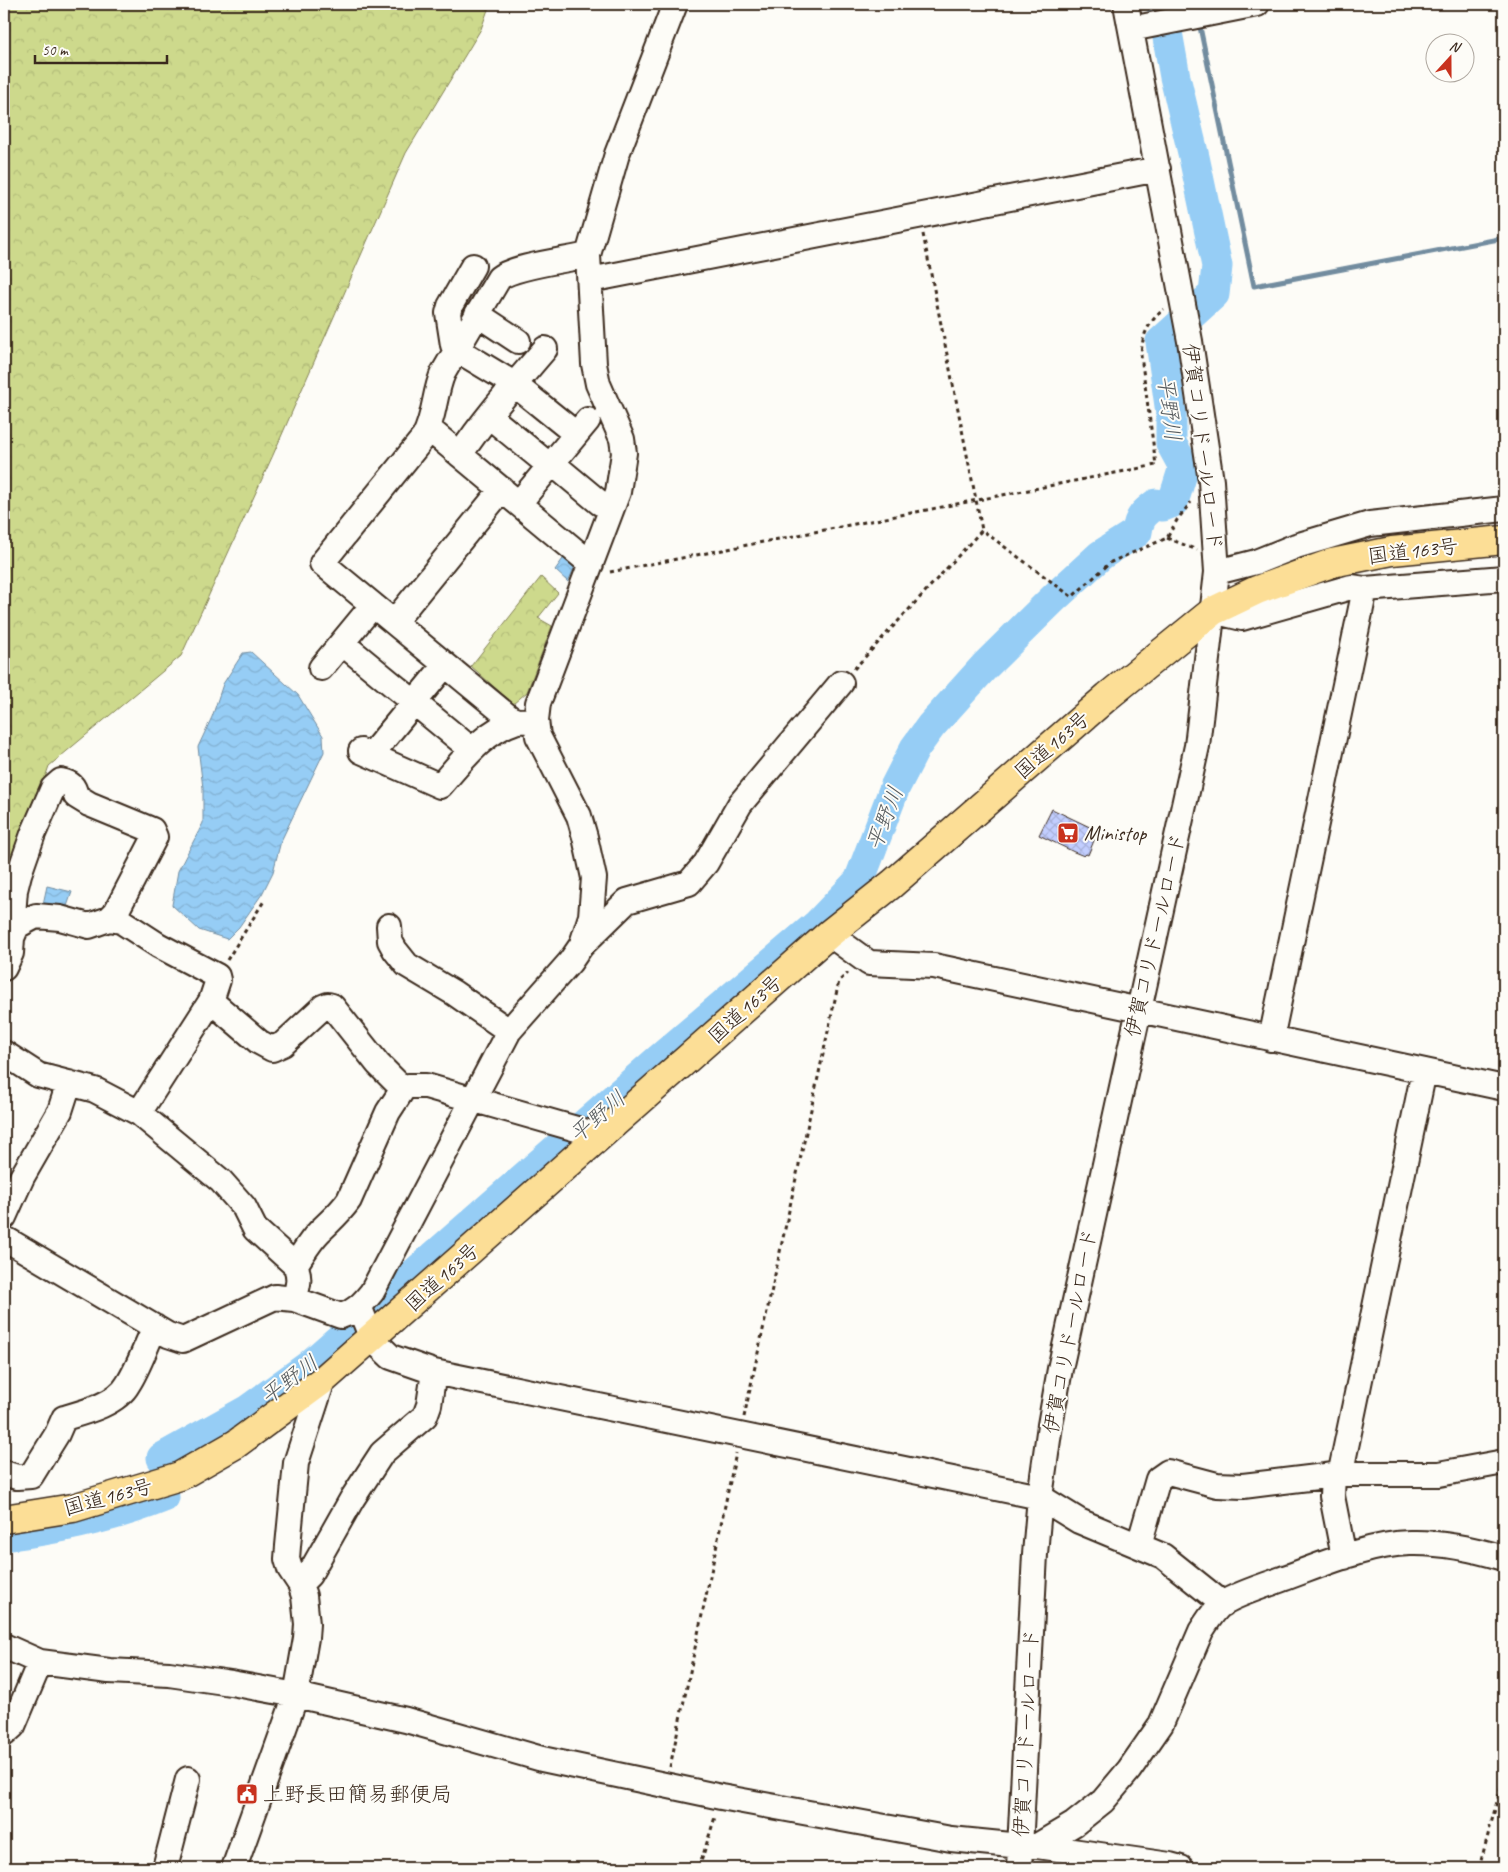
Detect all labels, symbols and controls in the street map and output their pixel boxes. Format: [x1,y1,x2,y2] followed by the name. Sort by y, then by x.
[35,32,168,64] scale bar
[1426,32,1476,82] north arrow
[1447,37,1464,57] text: N
[42,41,69,60] text: 50 m
[1177,342,1229,552] street label: 伊賀コリドールロード
[1151,374,1187,443] water label: 平野川
[1366,533,1460,569] street label: 国道163号
[1009,705,1095,785] street label: 国道163号
[860,783,910,854] water label: 平野川
[1084,820,1147,846] place label: Ministop
[1056,821,1080,845] supermarket icon: Ministop
[1119,830,1191,1040] street label: 伊賀コリドールロード
[702,969,788,1049] street label: 国道163号
[564,1085,632,1149] water label: 平野川
[1037,1226,1103,1436] street label: 伊賀コリドールロード
[399,1237,485,1317] street label: 国道163号
[255,1349,324,1411] water label: 平野川
[61,1473,155,1521] street label: 国道163号
[1008,1628,1044,1838] street label: 伊賀コリドールロード
[263,1781,452,1807] place label: 上野長田簡易郵便局
[235,1782,259,1806] public building icon: 上野長田簡易郵便局

